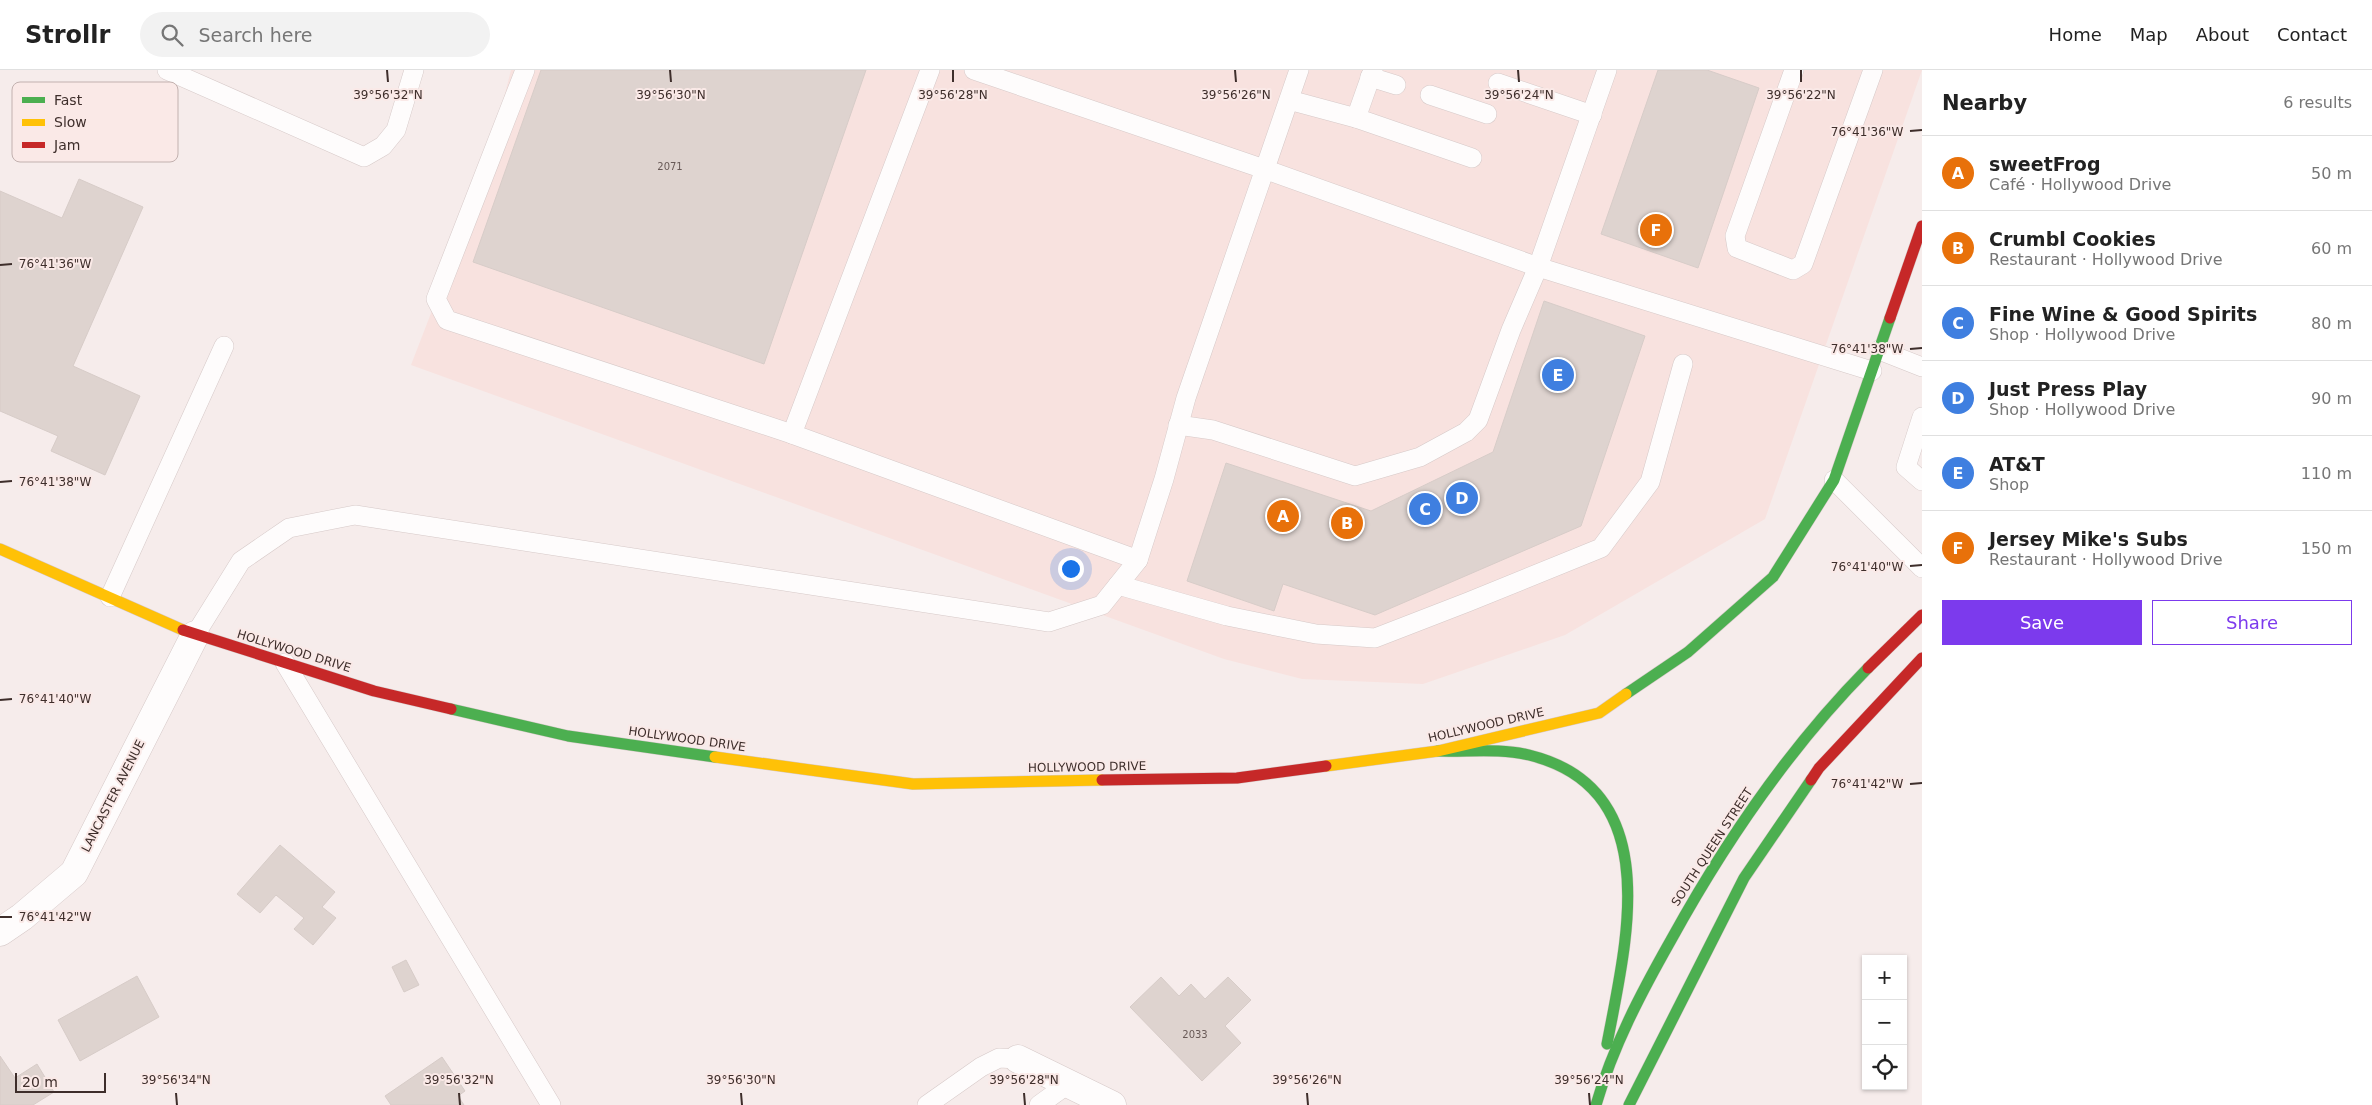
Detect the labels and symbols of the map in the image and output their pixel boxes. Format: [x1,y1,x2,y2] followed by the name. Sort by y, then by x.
[12,82,178,162] legend
[353,88,423,102] text: 39°56'32"N
[636,88,706,102] text: 39°56'30"N
[918,88,988,102] text: 39°56'28"N
[1201,88,1271,102] text: 39°56'26"N
[1484,88,1554,102] text: 39°56'24"N
[1766,88,1836,102] text: 39°56'22"N
[54,92,83,108] text: Fast
[54,114,87,130] text: Slow
[1831,125,1903,139] text: 76°41'36"W
[53,137,80,153] text: Jam
[657,161,683,172] house number: 2071
[1640,211,1672,249] pin: F
[19,257,91,271] text: 76°41'36"W
[1831,342,1903,356] text: 76°41'38"W
[1542,356,1574,394] pin: E
[19,475,91,489] text: 76°41'38"W
[1446,479,1478,517] pin: D
[1409,490,1441,528] pin: C
[1267,497,1299,535] pin: A
[1331,504,1363,542] pin: B
[1058,556,1084,582] your location
[1831,560,1903,574] text: 76°41'40"W
[235,627,353,675] street label: HOLLYWOOD DRIVE
[19,692,91,706] text: 76°41'40"W
[1427,705,1545,745] street label: HOLLYWOOD DRIVE
[627,724,747,754] street label: HOLLYWOOD DRIVE
[79,738,147,854] street label: LANCASTER AVENUE
[1028,759,1146,775] street label: HOLLYWOOD DRIVE
[1831,777,1903,791] text: 76°41'42"W
[1669,785,1756,909] street label: SOUTH QUEEN STREET
[19,910,91,924] text: 76°41'42"W
[1182,1029,1208,1040] house number: 2033
[15,1070,106,1093] scale bar
[141,1073,211,1087] text: 39°56'34"N
[424,1073,494,1087] text: 39°56'32"N
[706,1073,776,1087] text: 39°56'30"N
[989,1073,1059,1087] text: 39°56'28"N
[1272,1073,1342,1087] text: 39°56'26"N
[1554,1073,1624,1087] text: 39°56'24"N

